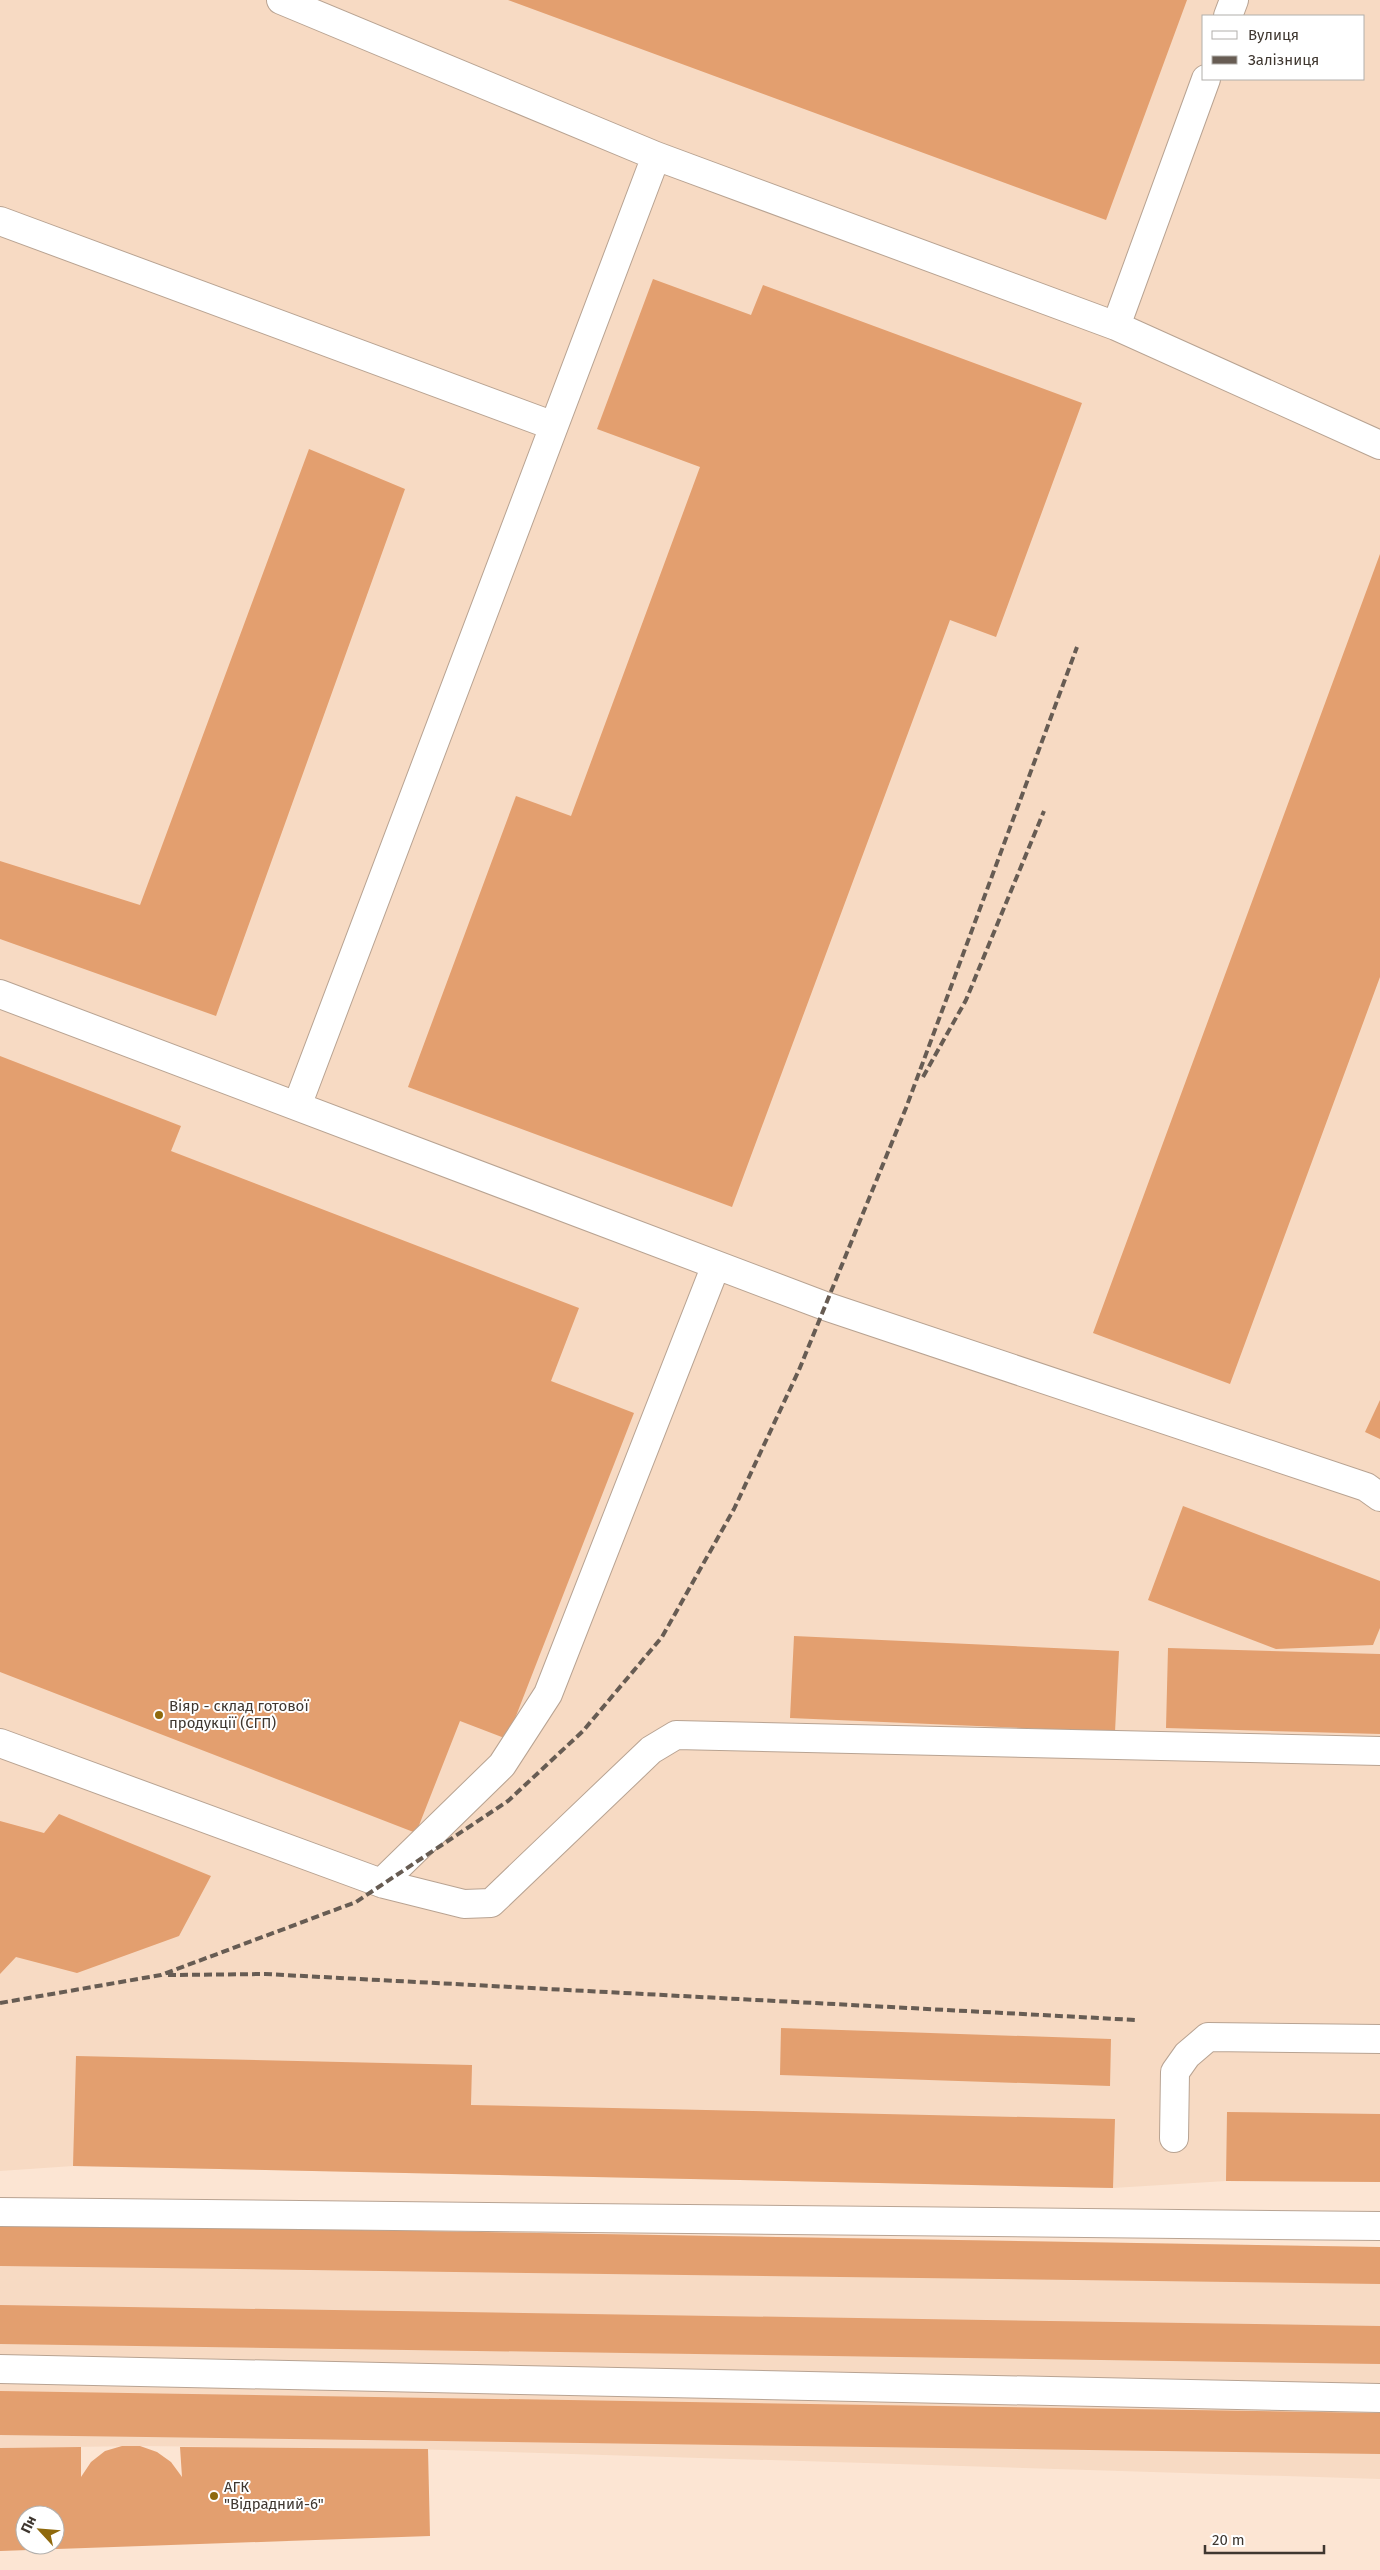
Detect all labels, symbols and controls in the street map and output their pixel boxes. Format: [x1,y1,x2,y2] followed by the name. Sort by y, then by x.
[1202,15,1365,80] legend
[1248,26,1299,44] text: Вулиця
[1248,51,1319,69] text: Залізниця
[169,1697,309,1732] place label: Віяр - склад готової продукції (СГП)
[153,1709,165,1721] marker: Віяр - склад готової продукції (СГП)
[224,2478,324,2513] place label: АГК "Відрадний-6"
[208,2490,220,2502] marker: АГК "Відрадний-6"
[15,2505,65,2555] north arrow
[17,2513,40,2536] text: Пн
[1205,2522,1324,2554] scale bar
[1212,2531,1245,2549] text: 20 m

